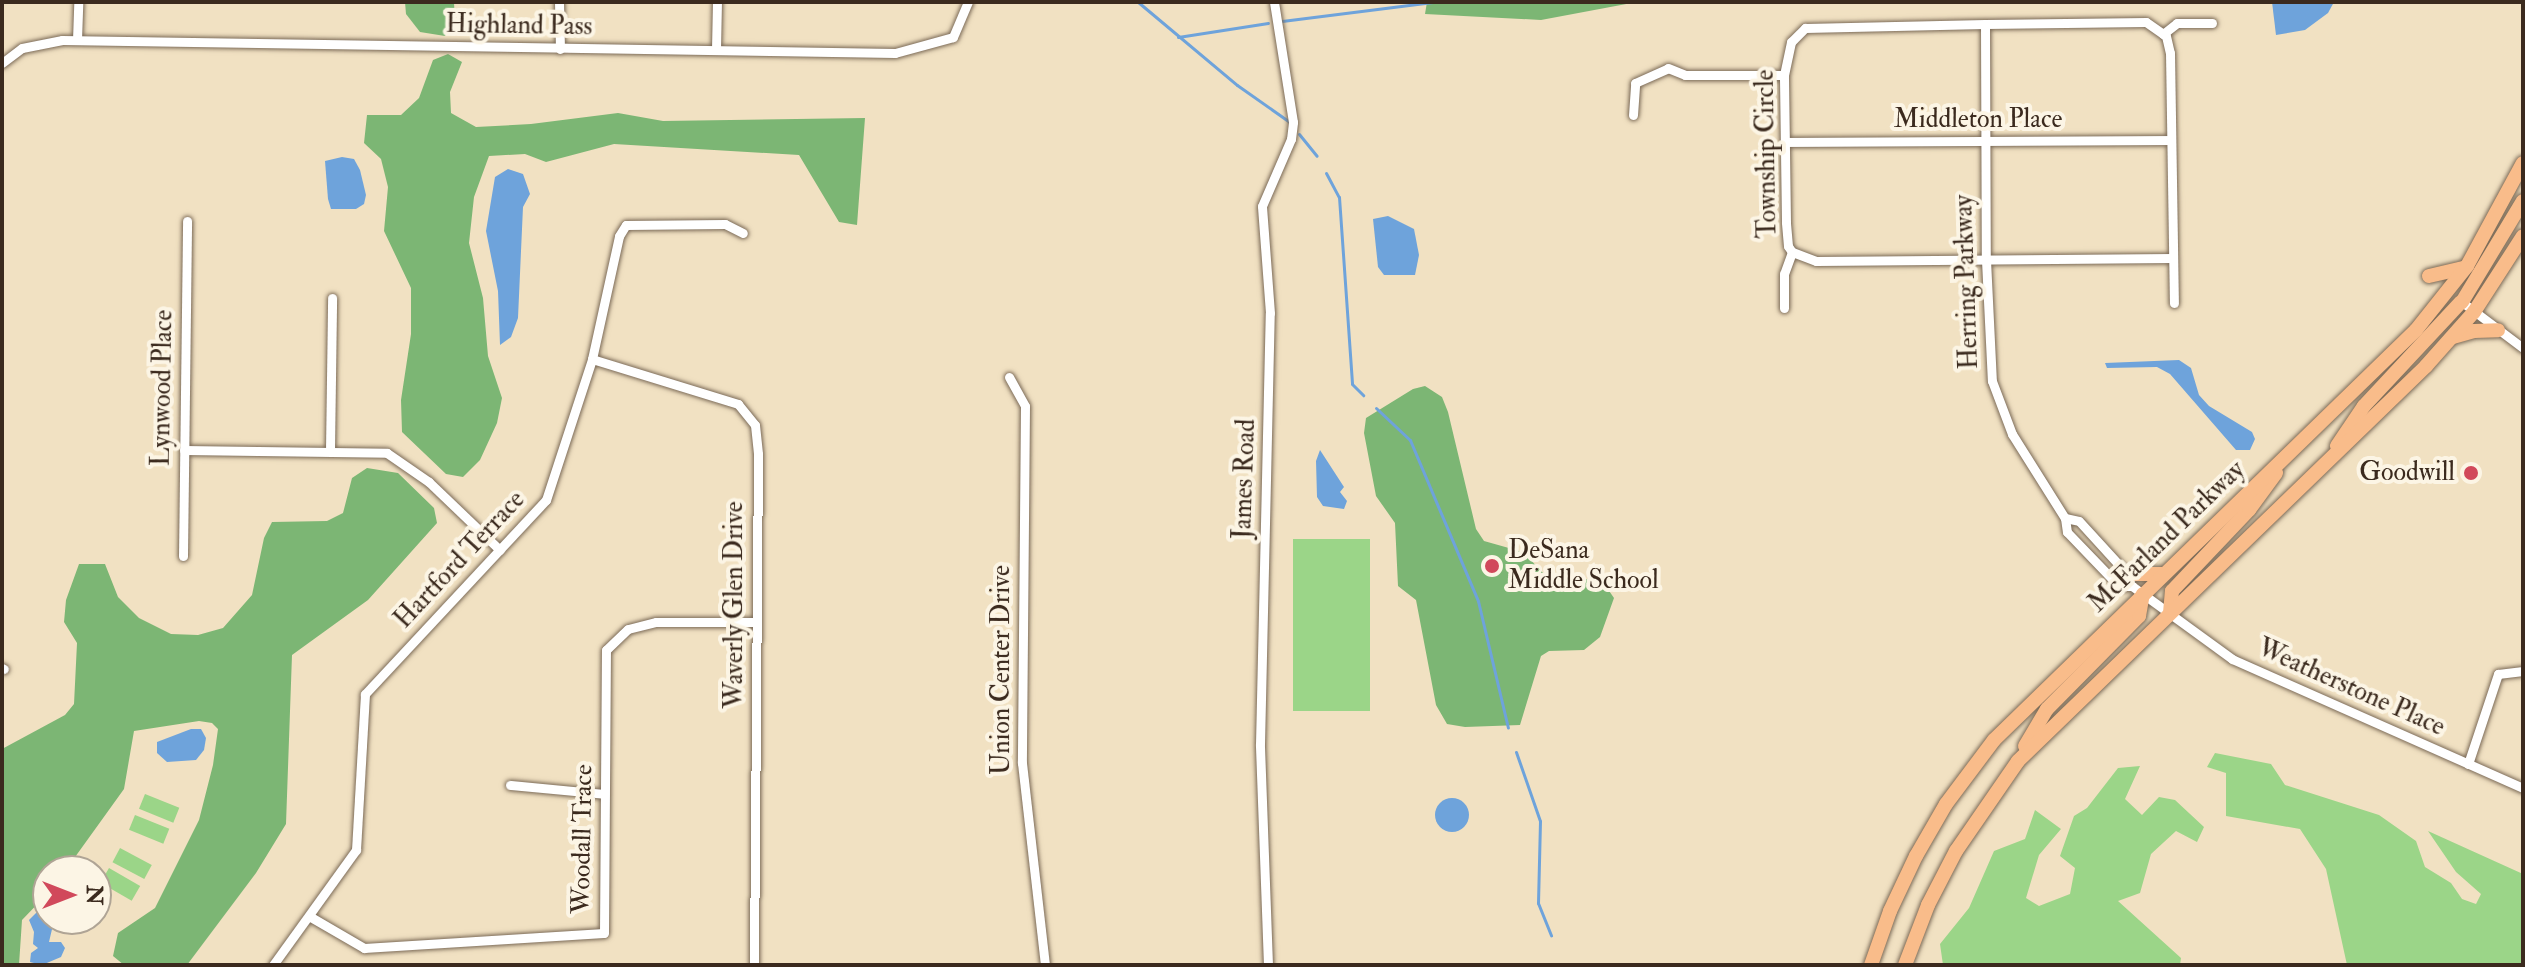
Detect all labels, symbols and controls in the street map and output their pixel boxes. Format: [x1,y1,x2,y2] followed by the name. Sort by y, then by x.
[445,9,593,43] street label: Highland Pass
[1750,69,1784,239] street label: Township Circle
[1894,104,2062,136] street label: Middleton Place
[1948,194,1986,370] street label: Herring Parkway
[146,310,180,466] street label: Lynwood Place
[1227,418,1263,540] street label: James Road
[2082,455,2252,619] street label: McFarland Parkway
[2359,457,2455,489] place label: Goodwill
[2462,464,2480,482] marker: Goodwill
[388,485,532,635] street label: Hartford Terrace
[719,501,751,709] street label: Waverly Glen Drive
[1508,535,1659,596] place label: DeSana Middle School
[1483,557,1501,575] marker: DeSana Middle School
[986,565,1018,775] street label: Union Center Drive
[2253,633,2449,743] street label: Weatherstone Place
[566,764,600,914] street label: Woodall Trace
[32,855,112,935] north arrow
[80,885,108,905] text: N

